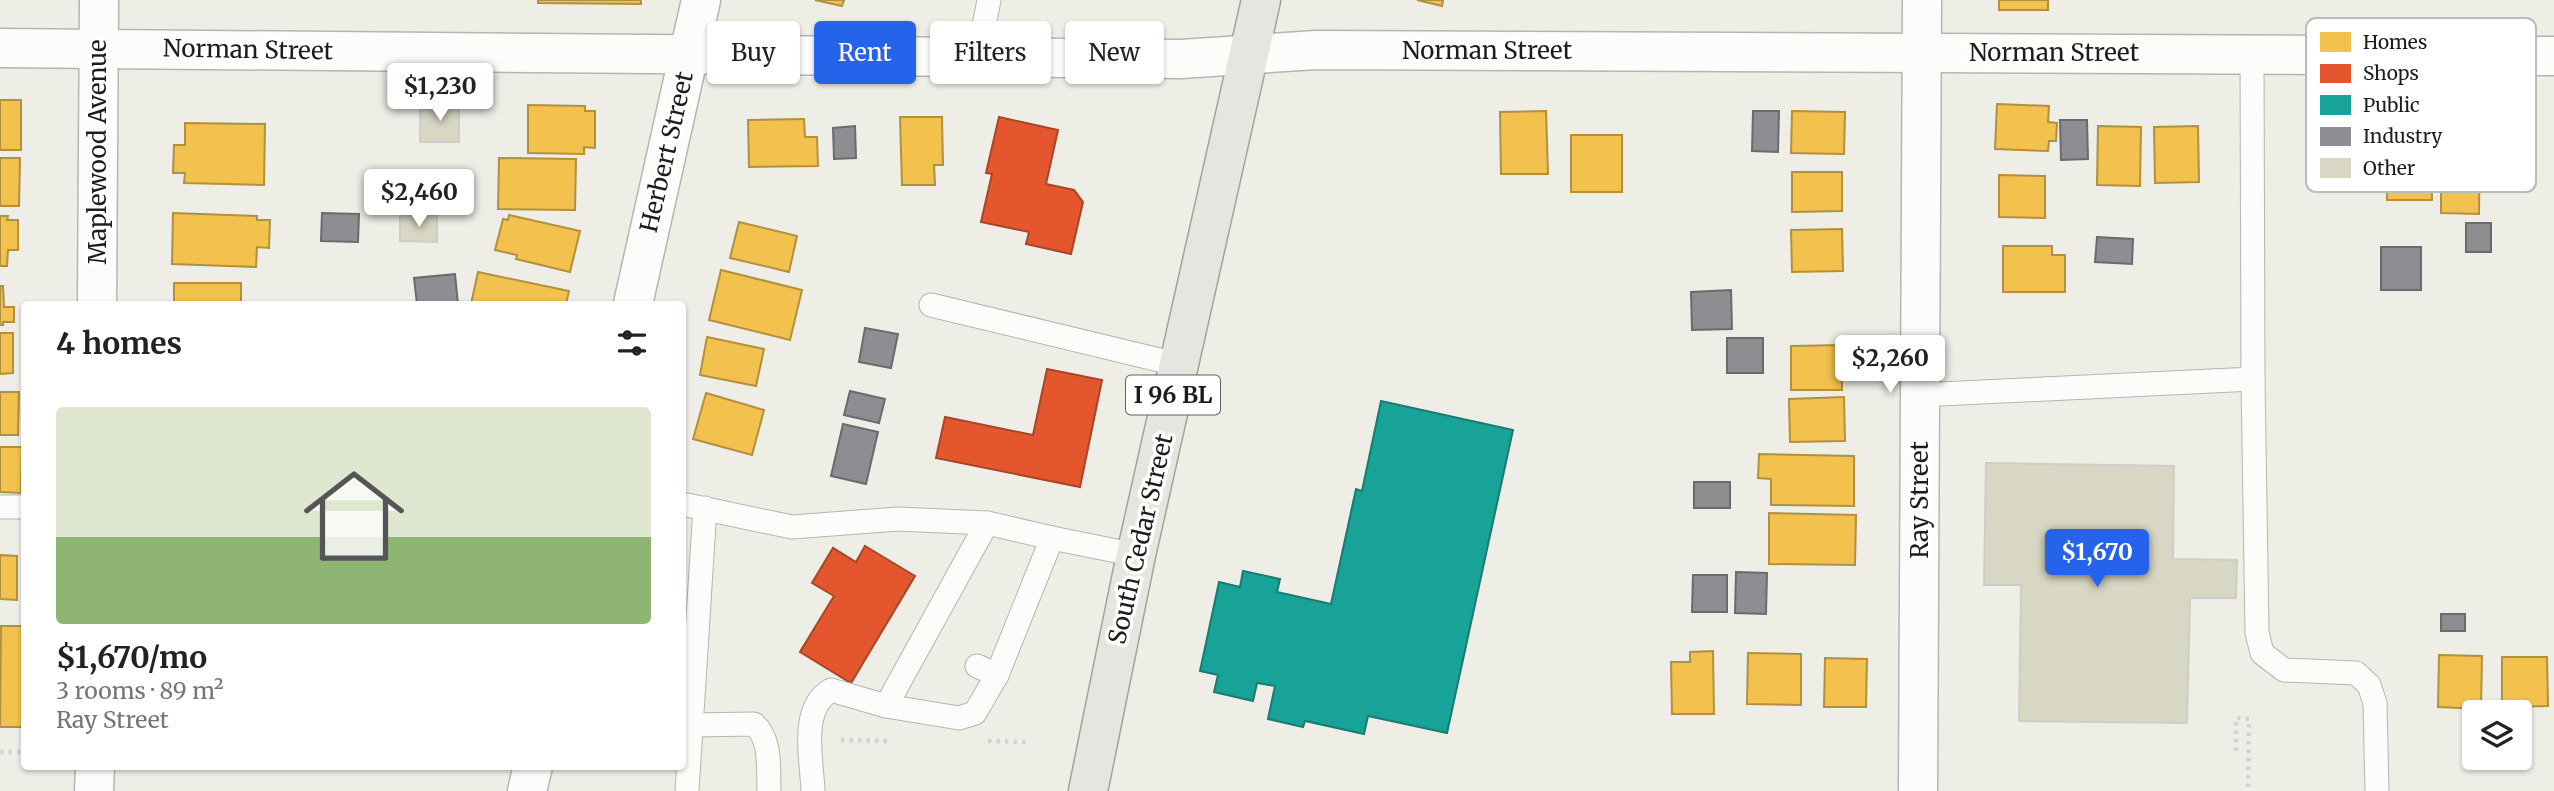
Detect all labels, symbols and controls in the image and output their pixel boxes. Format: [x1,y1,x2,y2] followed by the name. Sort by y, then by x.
[2306,18,2536,192] legend
[707,21,800,84] chip: Buy
[814,21,916,84] chip: Rent
[930,21,1051,84] chip: Filters
[1065,21,1164,84] chip: New
[2363,30,2427,54] text: Homes
[163,33,334,66] street label: Norman Street
[1402,35,1573,66] street label: Norman Street
[1969,37,2140,68] street label: Norman Street
[82,40,113,264] street label: Maplewood Avenue
[2363,61,2419,85] text: Shops
[383,64,497,123] pin: $1,230
[633,68,700,235] street label: Herbert Street
[403,71,477,100] text: $1,230
[2363,93,2420,117] text: Public
[2363,124,2442,148] text: Industry
[2363,156,2416,180] text: Other
[362,170,476,229] pin: $2,460
[380,177,458,206] text: $2,460
[56,324,182,362] text: 4 homes
[613,324,651,362] icon: filters
[1833,336,1947,395] pin: $2,260
[1851,343,1929,372] text: $2,260
[1126,376,1220,414] road number: I 96 BL
[1101,430,1180,647] street label: South Cedar Street
[1904,441,1935,559] street label: Ray Street
[291,453,417,579] icon: home
[2040,530,2154,589] pin: $1,670
[2061,537,2133,566] text: $1,670
[56,638,207,676] text: $1,670/mo
[56,676,224,705] text: 3 rooms · 89 m²
[2462,700,2532,770] map controls
[2462,700,2532,770] button: layers
[56,705,169,734] text: Ray Street

